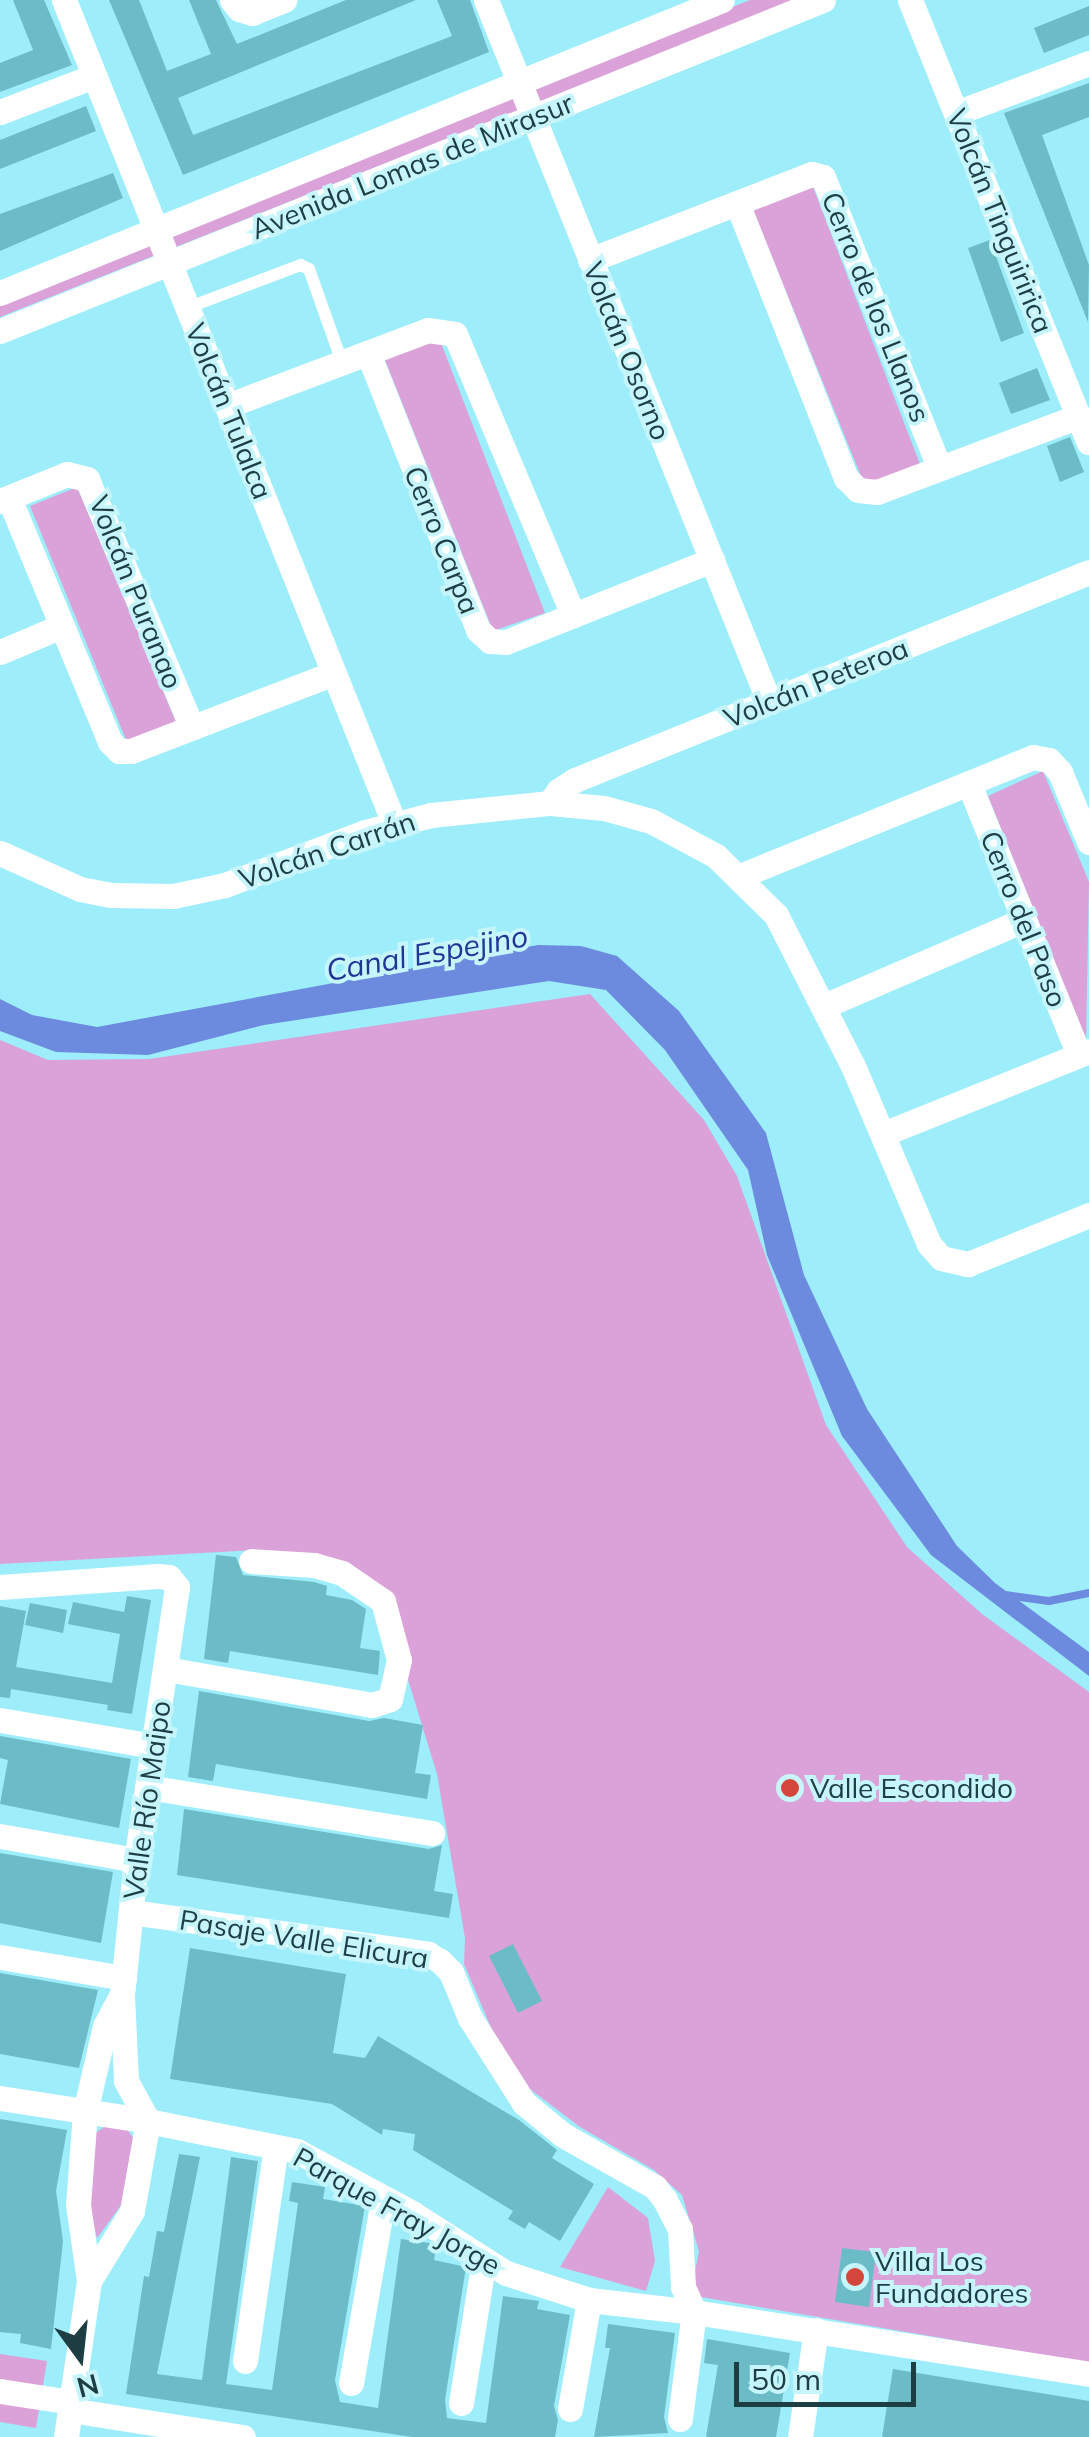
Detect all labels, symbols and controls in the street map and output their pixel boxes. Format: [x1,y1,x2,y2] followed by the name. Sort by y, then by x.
[246,86,578,246] street label: Avenida Lomas de Mirasur
[940,104,1060,338] street label: Volcán Tinguiririca
[815,187,937,427] street label: Cerro de los Llanos
[576,257,678,445] street label: Volcán Osorno
[178,318,280,504] street label: Volcán Tulalca
[397,461,487,619] street label: Cerro Carpa
[82,491,190,693] street label: Volcán Puranao
[719,631,913,735] street label: Volcán Peteroa
[235,804,419,896] street label: Volcán Carrán
[973,826,1075,1012] street label: Cerro del Paso
[323,918,531,988] water label: Canal Espejino
[116,1699,178,1901] street label: Valle Río Maipo
[810,1771,1013,1805] place label: Valle Escondido
[779,1777,801,1799] marker: Valle Escondido
[177,1903,431,1975] street label: Pasaje Valle Elicura
[288,2140,506,2282] street label: Parque Fray Jorge
[875,2244,1028,2310] place label: Villa Los Fundadores
[844,2266,866,2288] marker: Villa Los Fundadores
[30,2307,130,2407] north arrow
[739,2342,922,2404] scale bar
[751,2360,821,2398] text: 50 m
[73,2367,103,2406] text: N

